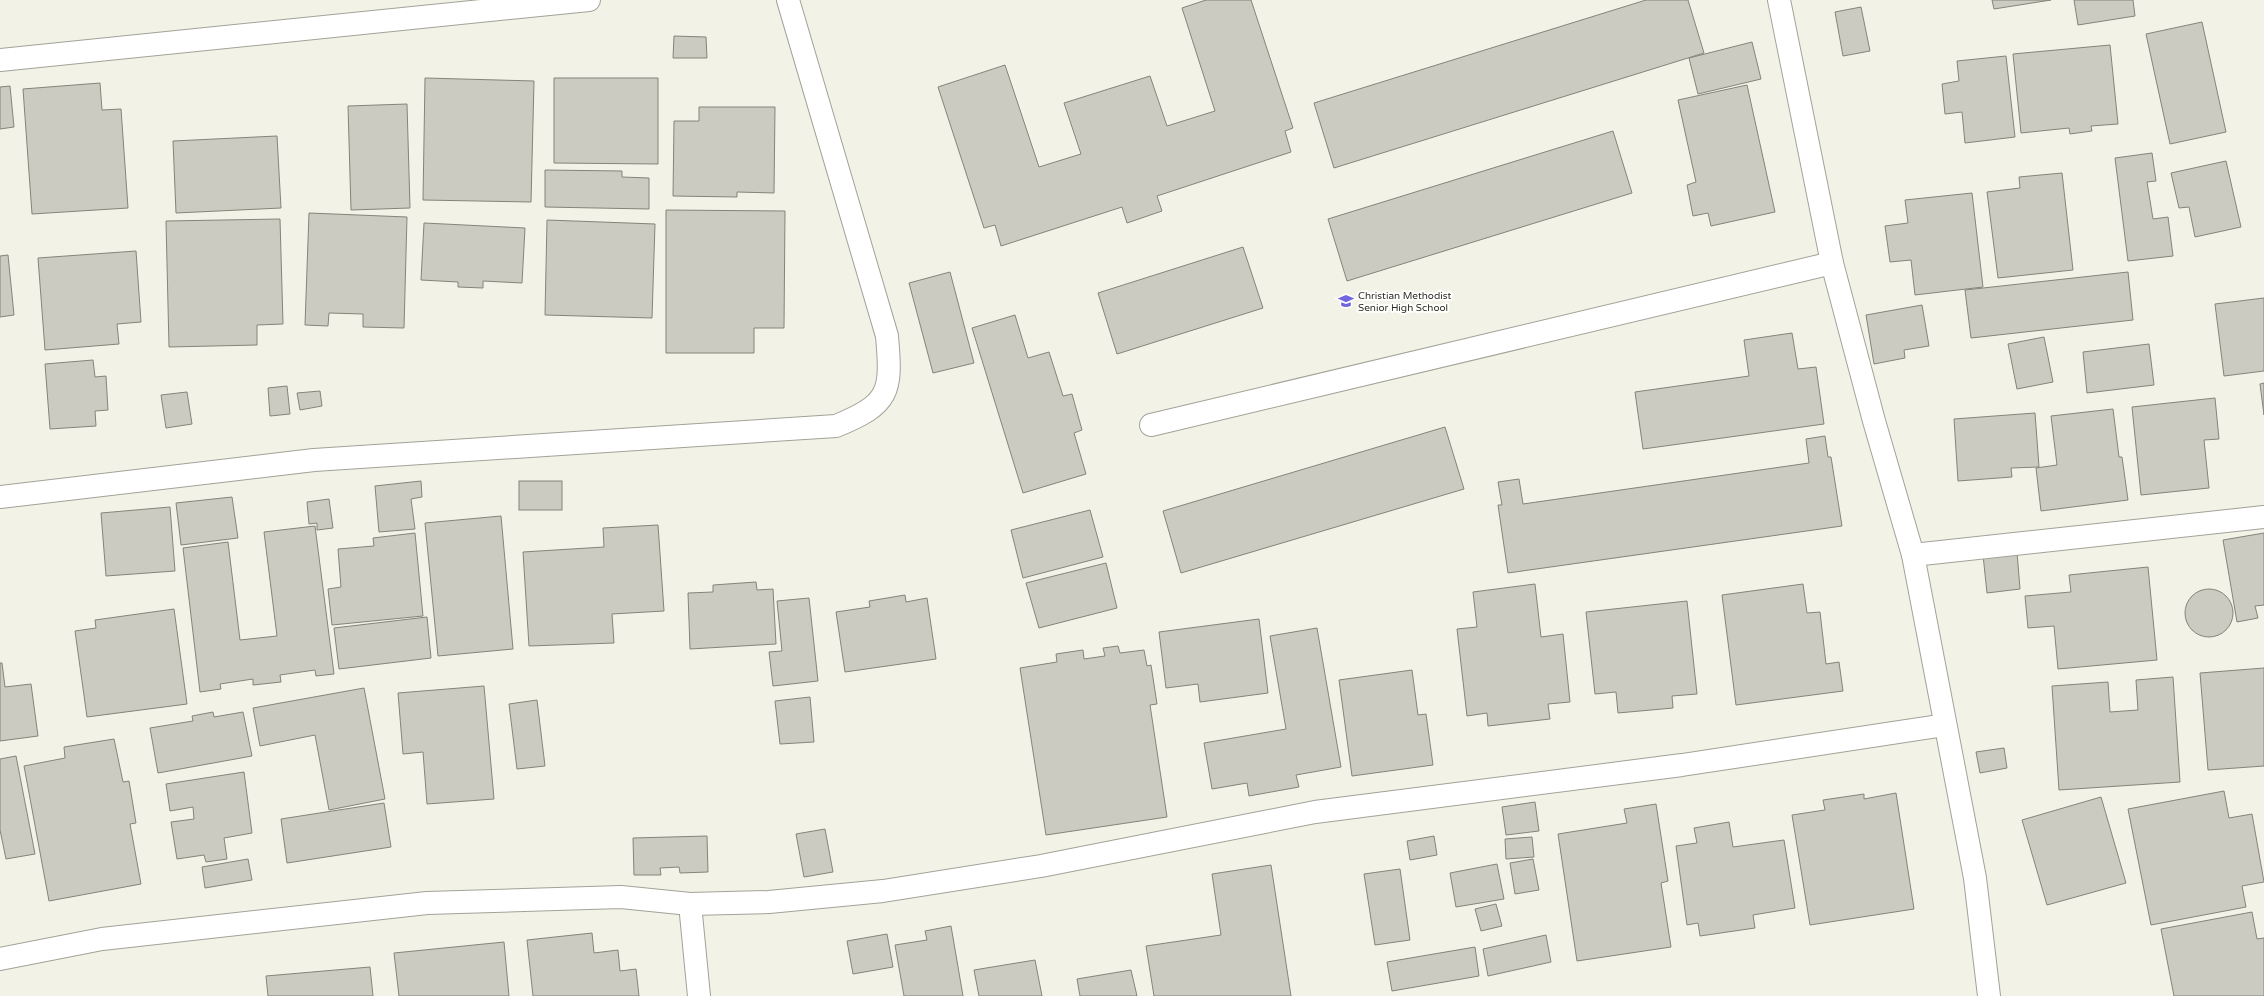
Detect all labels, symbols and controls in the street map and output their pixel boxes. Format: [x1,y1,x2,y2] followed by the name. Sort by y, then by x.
[1358,290,1451,314] place label: Christian Methodist Senior High School
[1337,292,1355,310] school or university icon: Christian Methodist Senior High School

